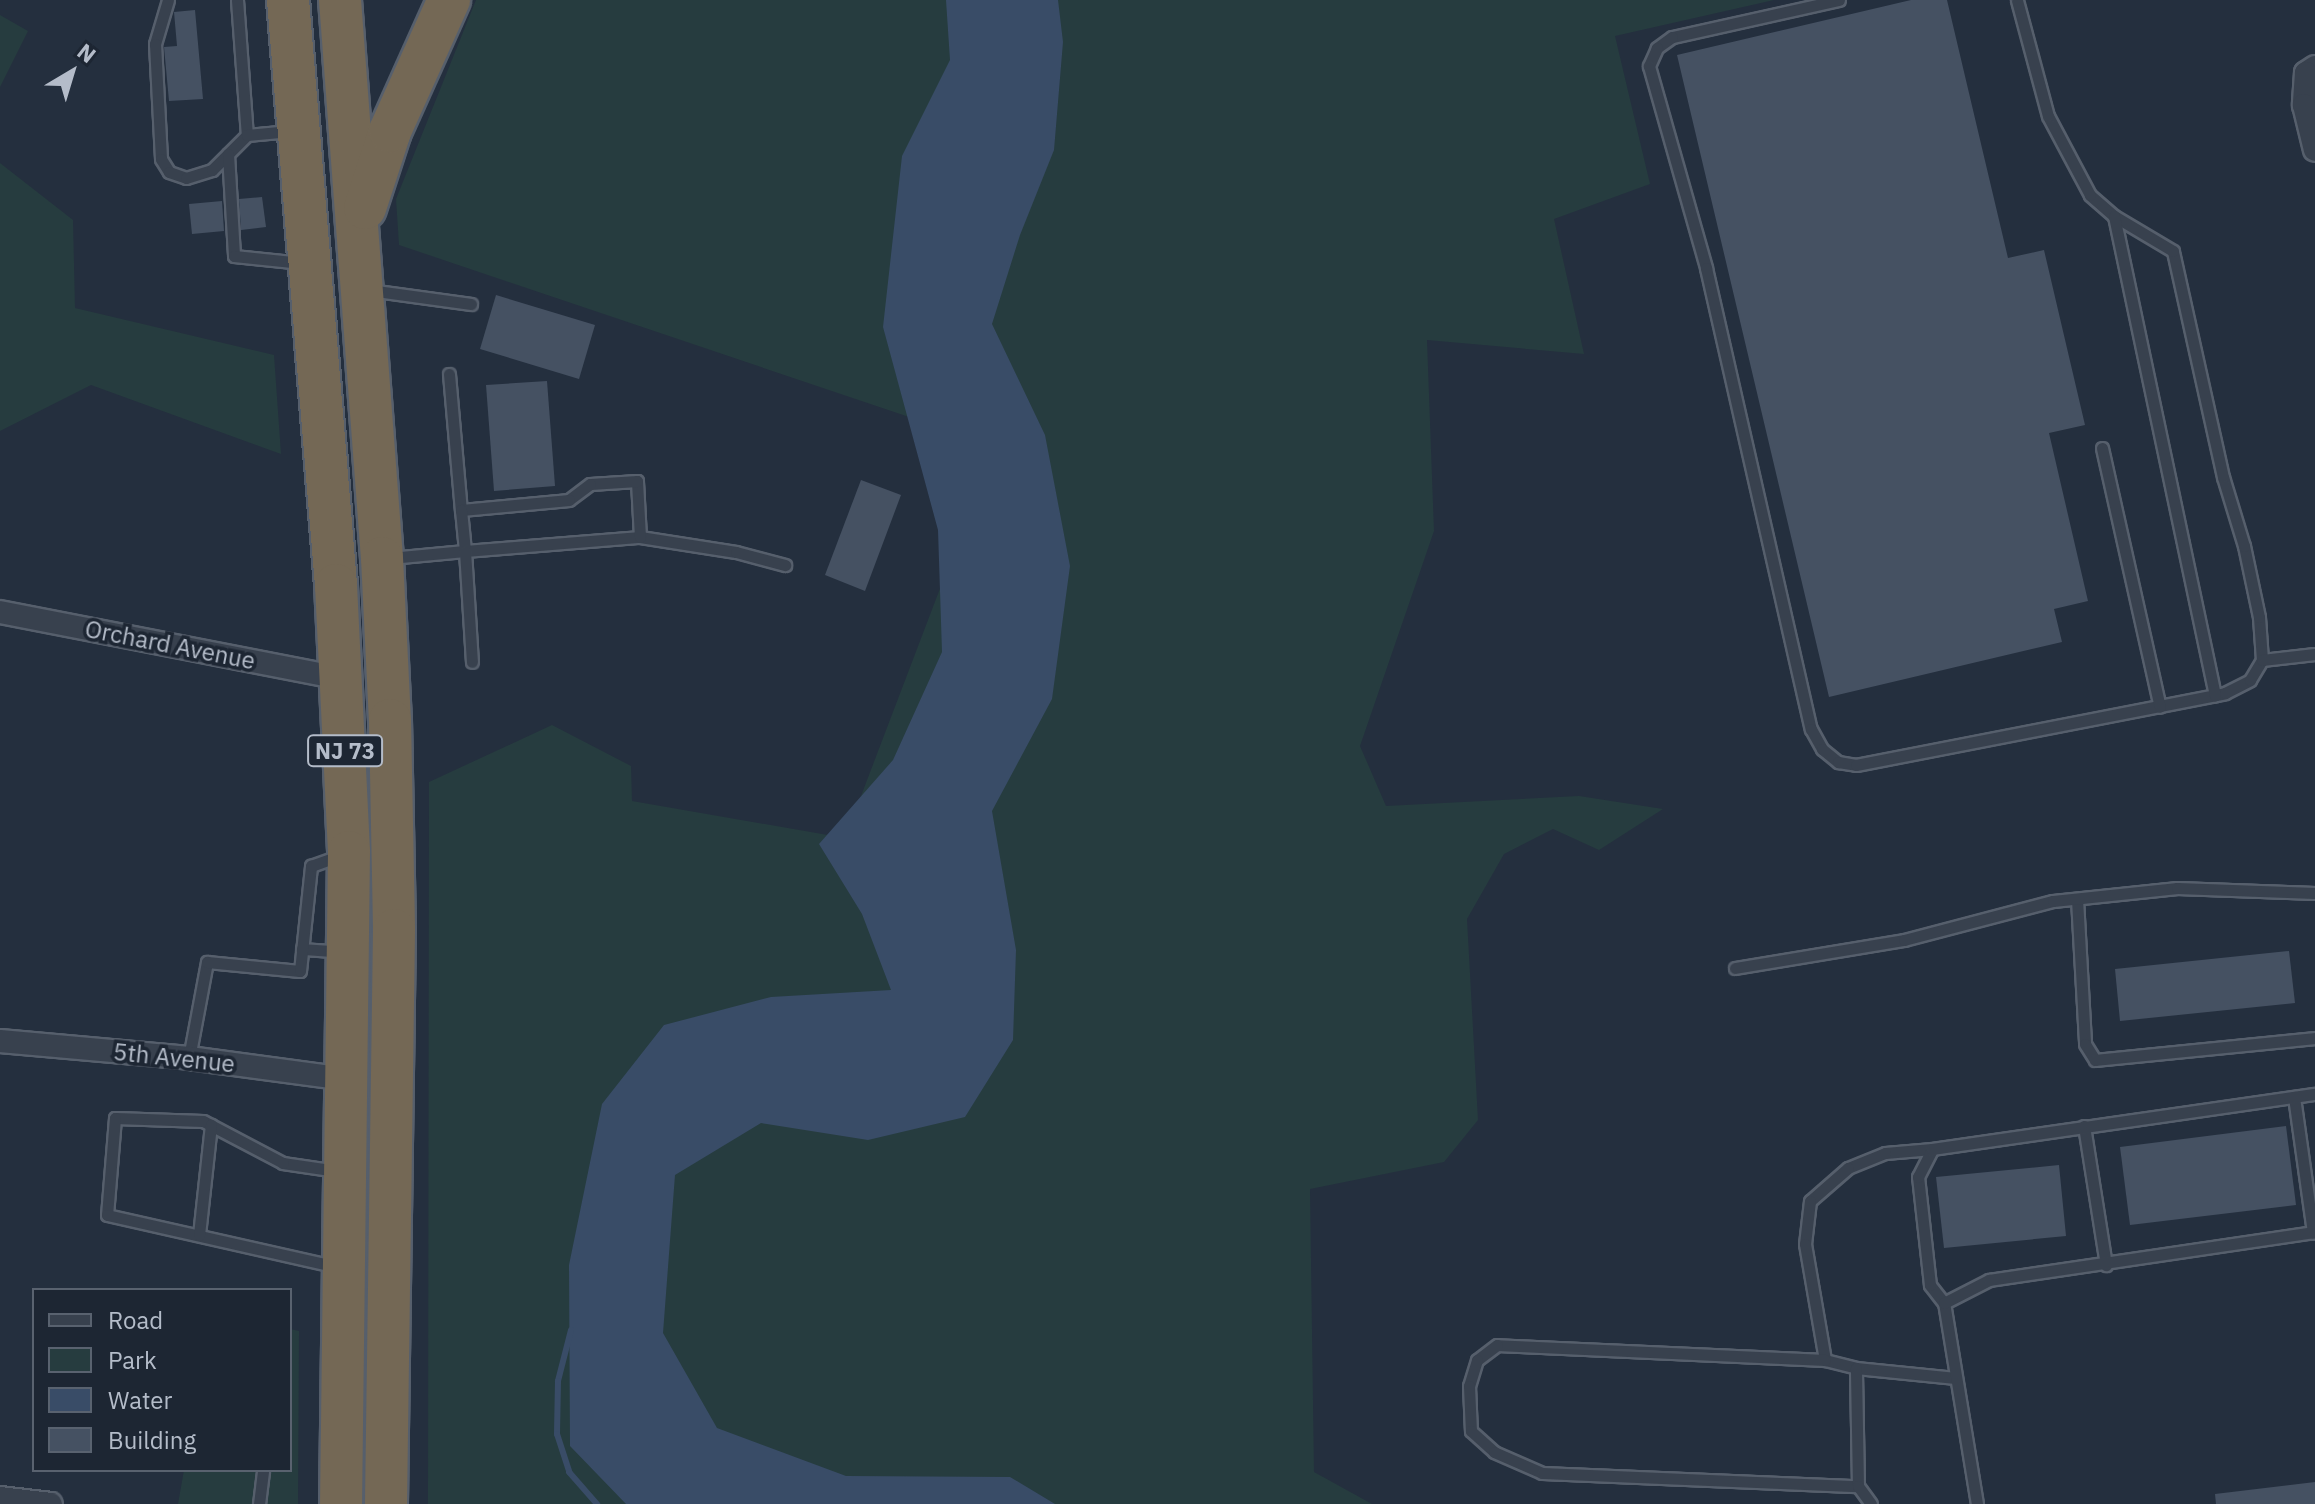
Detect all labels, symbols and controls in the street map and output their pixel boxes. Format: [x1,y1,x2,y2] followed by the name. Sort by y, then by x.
[32,32,112,112] north arrow
[72,36,102,69] text: N
[83,614,257,676] street label: Orchard Avenue
[307,733,383,769] road number: NJ 73
[112,1037,236,1079] street label: 5th Avenue
[32,1288,292,1472] legend
[108,1304,163,1336] text: Road
[108,1344,157,1376] text: Park
[108,1384,172,1416] text: Water
[108,1424,196,1456] text: Building

